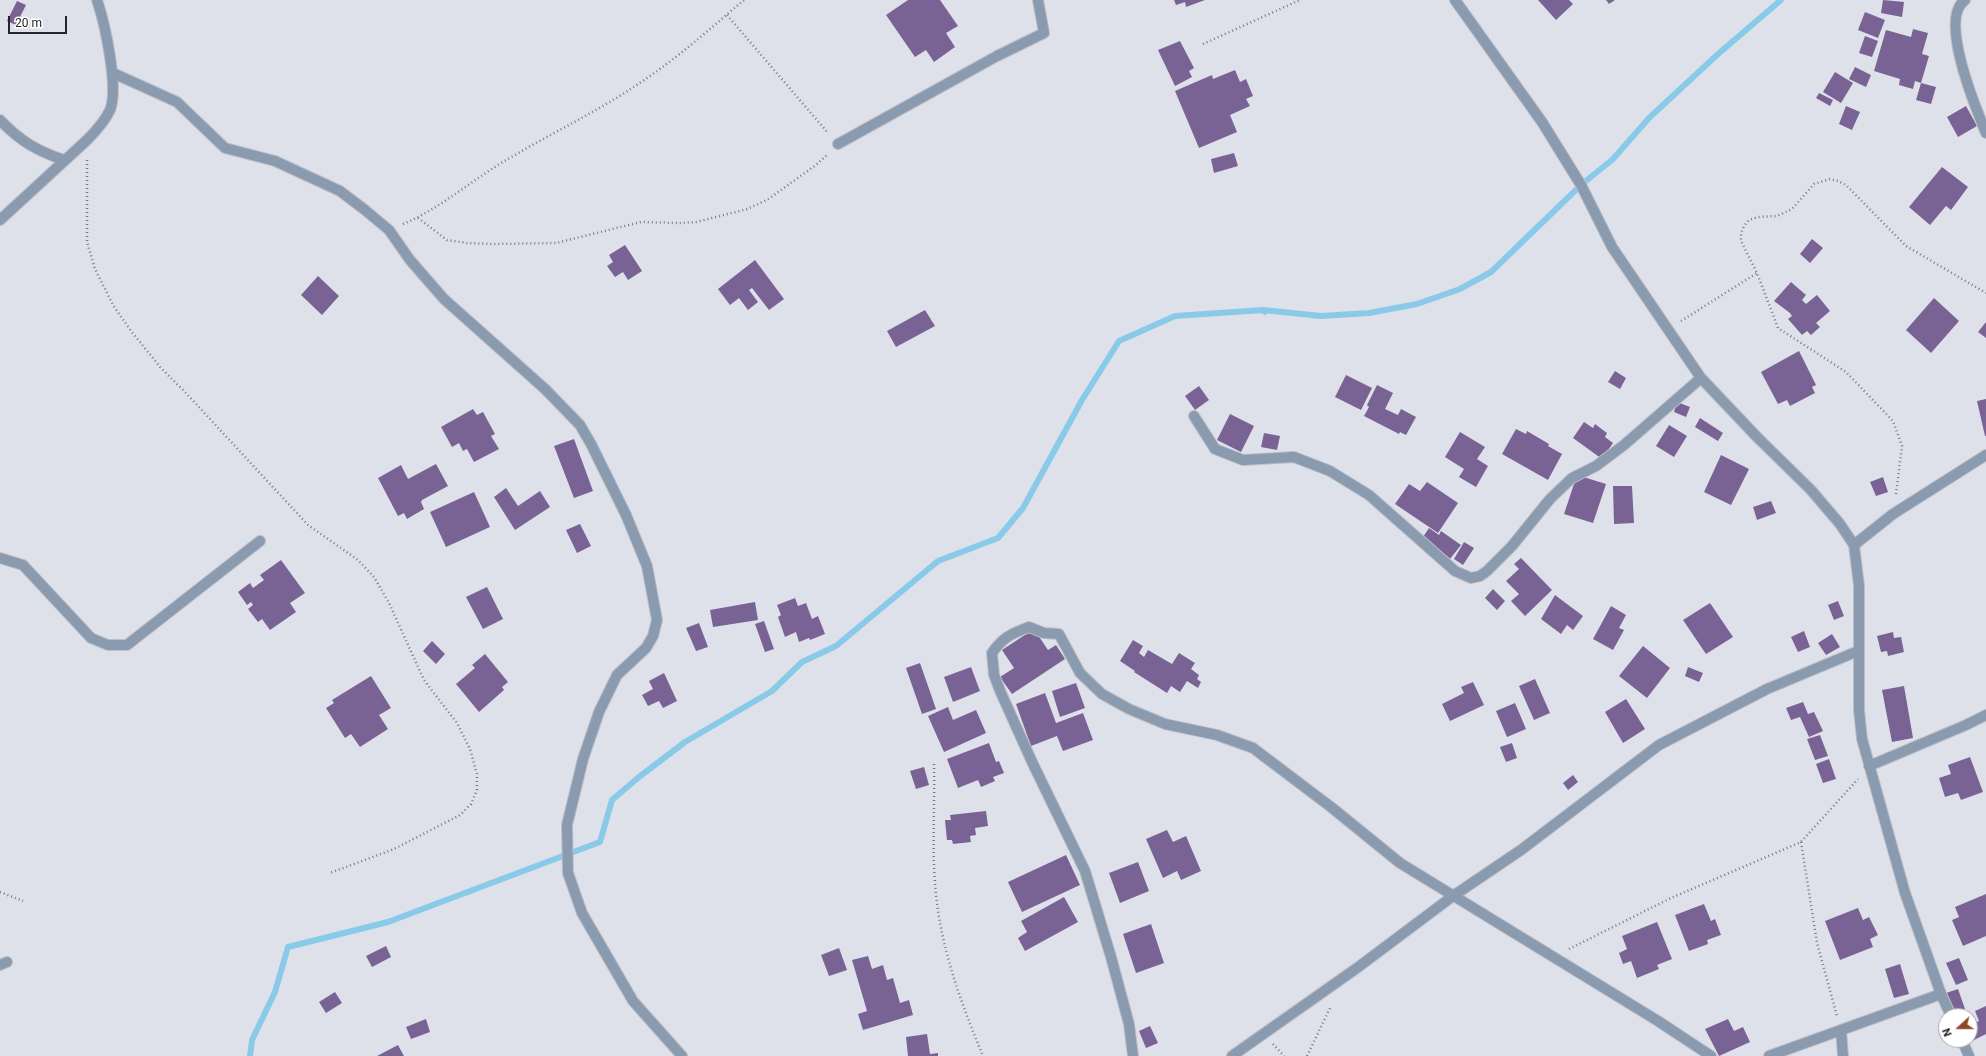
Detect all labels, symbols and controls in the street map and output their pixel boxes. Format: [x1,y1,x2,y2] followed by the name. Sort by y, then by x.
[10,8,69,34] scale bar
[15,16,42,30] text: 20 m
[1938,1008,1978,1048] north arrow
[1940,1026,1955,1038] text: N

